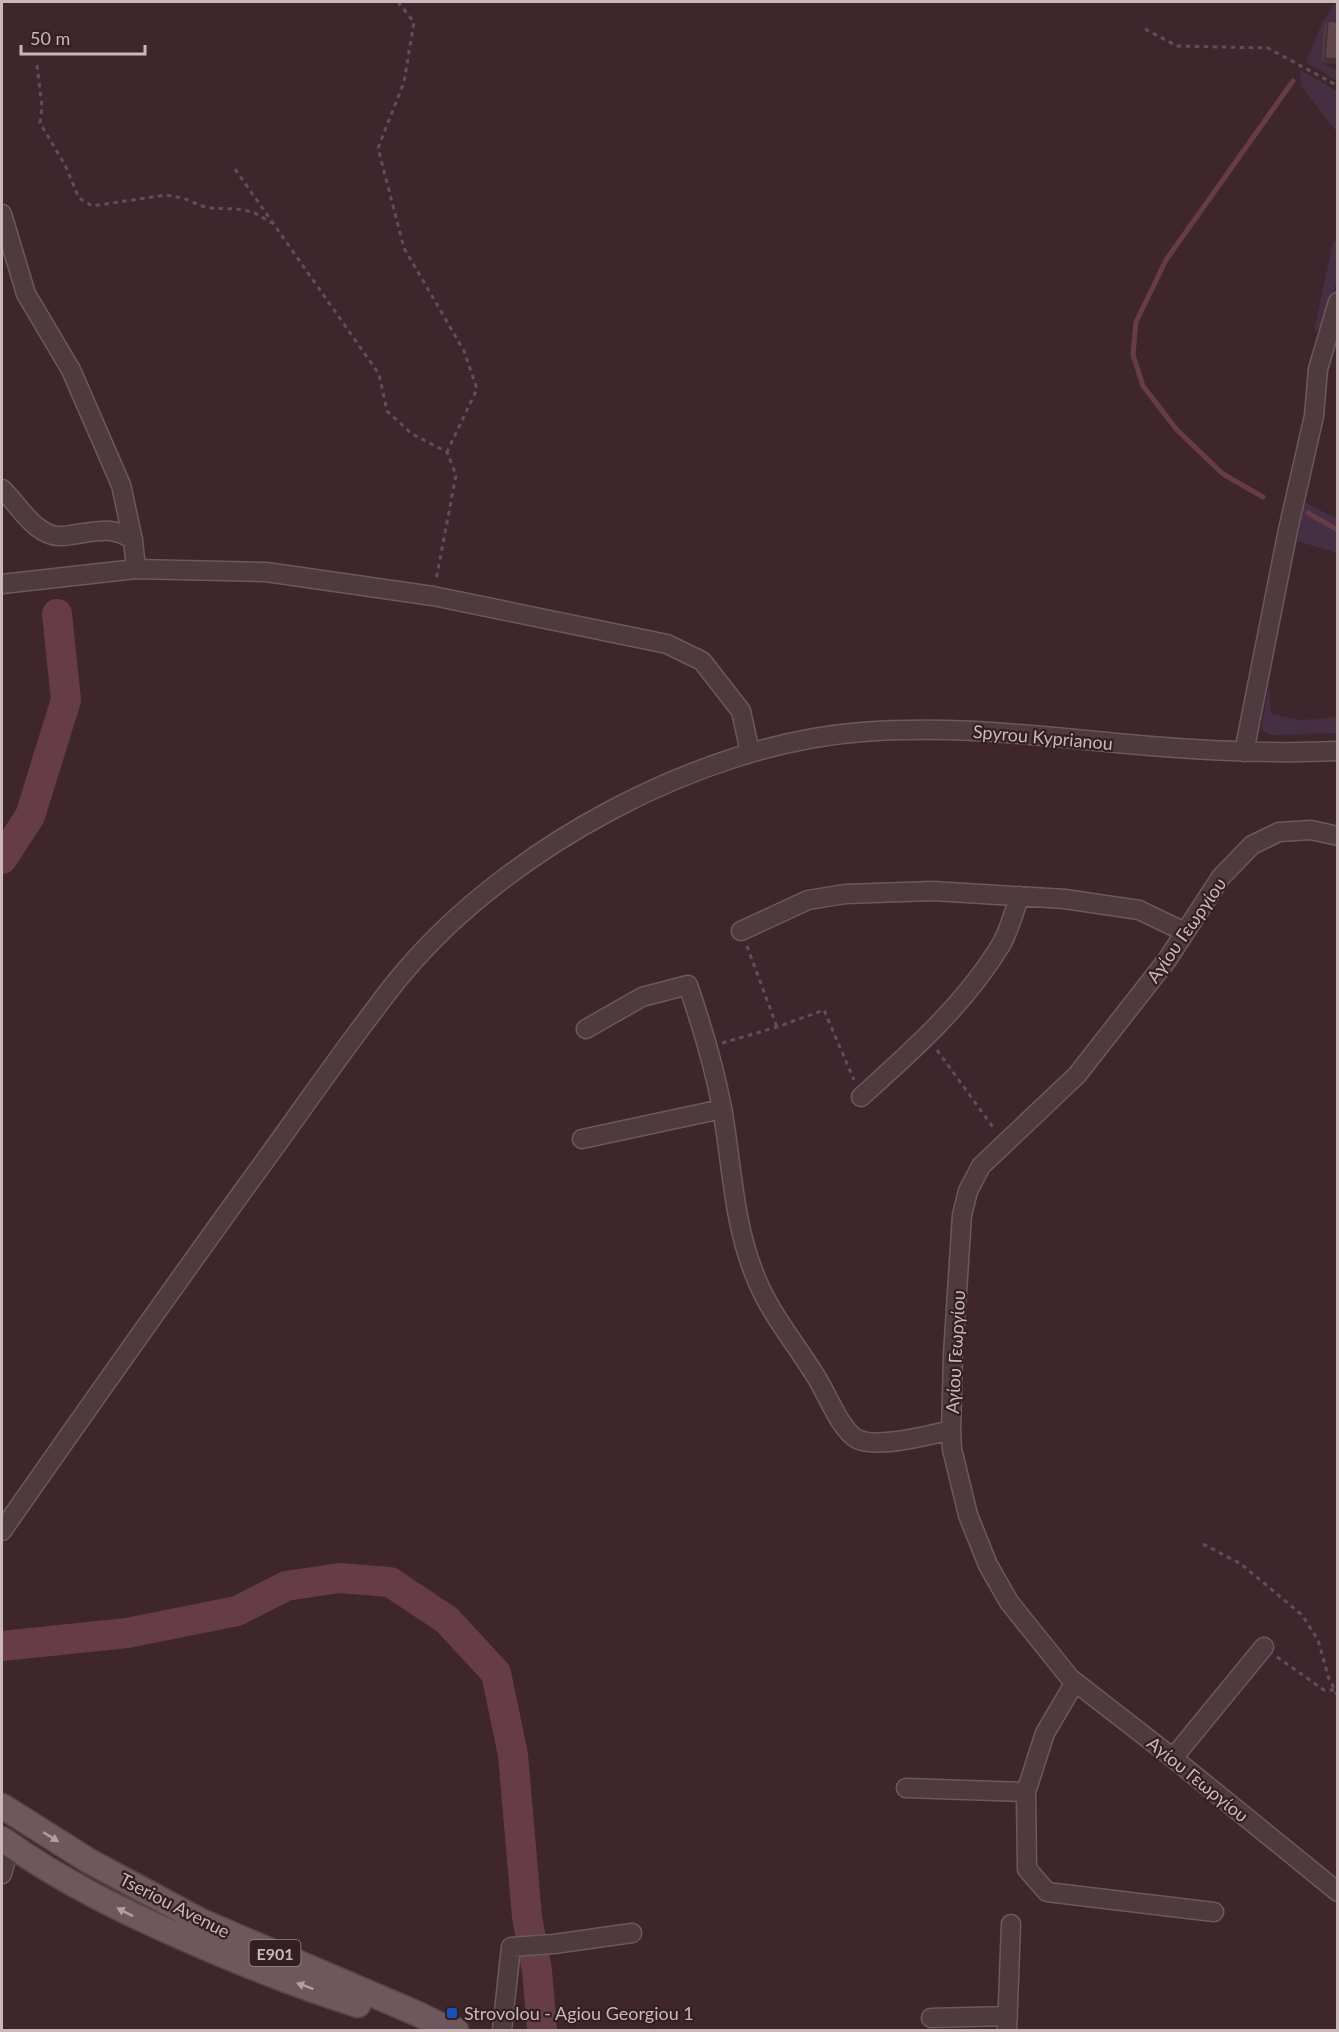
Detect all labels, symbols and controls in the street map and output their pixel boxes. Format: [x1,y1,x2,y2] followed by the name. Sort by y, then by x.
[21,18,146,56] scale bar
[30,27,70,49] text: 50 m
[972,720,1114,754] street label: Spyrou Kyprianou
[1142,873,1230,987] street label: Αγίου Γεωργίου
[941,1290,969,1414] street label: Αγίου Γεωργίου
[1143,1732,1253,1826] street label: Αγίου Γεωργίου
[43,1831,59,1842] one-way arrow
[116,1868,234,1942] street label: Tseriou Avenue
[116,1907,133,1917] one-way arrow
[250,1940,300,1966] road number: E901
[296,1981,314,1991] one-way arrow
[464,2002,694,2024] place label: Strovolou - Agiou Georgiou 1
[445,2006,459,2020] marker: Strovolou - Agiou Georgiou 1

